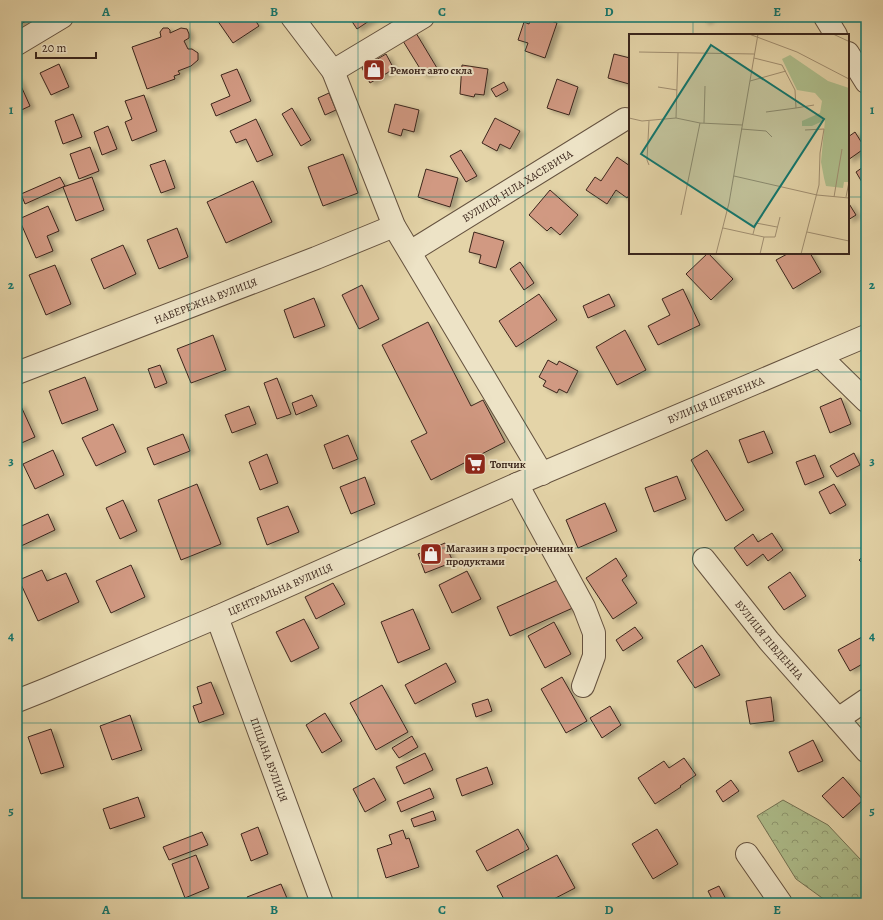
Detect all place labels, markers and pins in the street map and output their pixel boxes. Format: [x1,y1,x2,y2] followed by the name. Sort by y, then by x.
[361,57,387,83] shop icon: Ремонт авто скла
[390,63,473,78] place label: Ремонт авто скла
[462,451,488,477] supermarket icon: Топчик
[490,457,526,472] place label: Топчик
[418,541,444,567] shop icon: Магазин з простроченими продуктами
[446,541,574,569] place label: Магазин з простроченими продуктами

